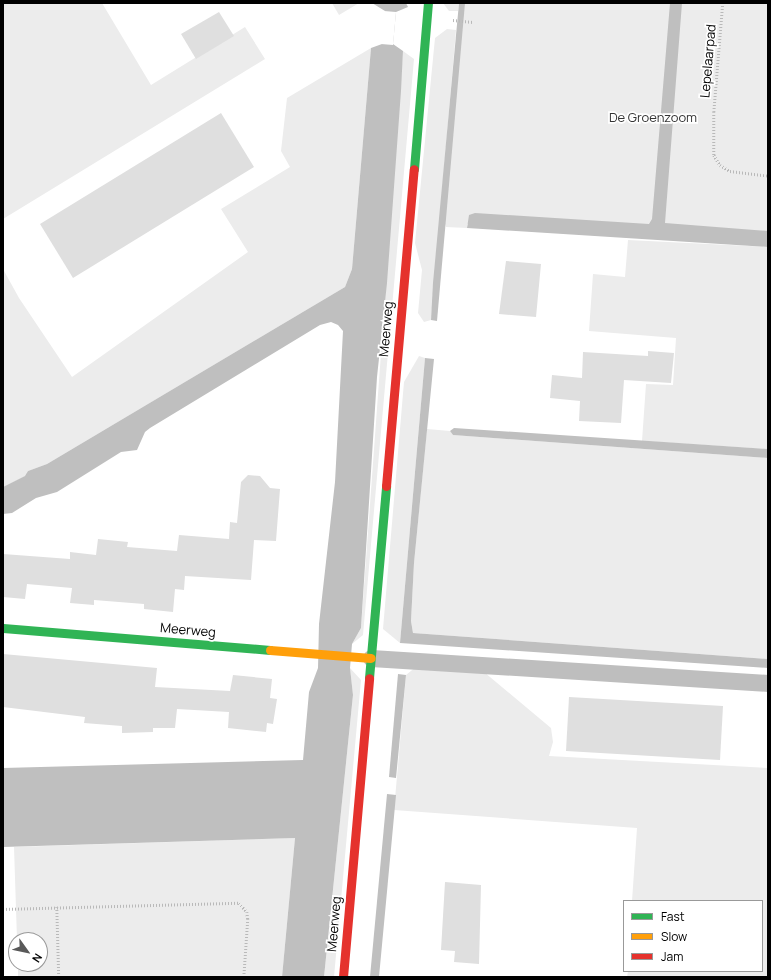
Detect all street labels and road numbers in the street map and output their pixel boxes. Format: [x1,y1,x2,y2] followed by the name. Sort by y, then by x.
[697,23,719,99] street label: Lepelaarpad
[376,301,396,357] street label: Meerweg
[160,620,216,640] street label: Meerweg
[324,896,344,952] street label: Meerweg

